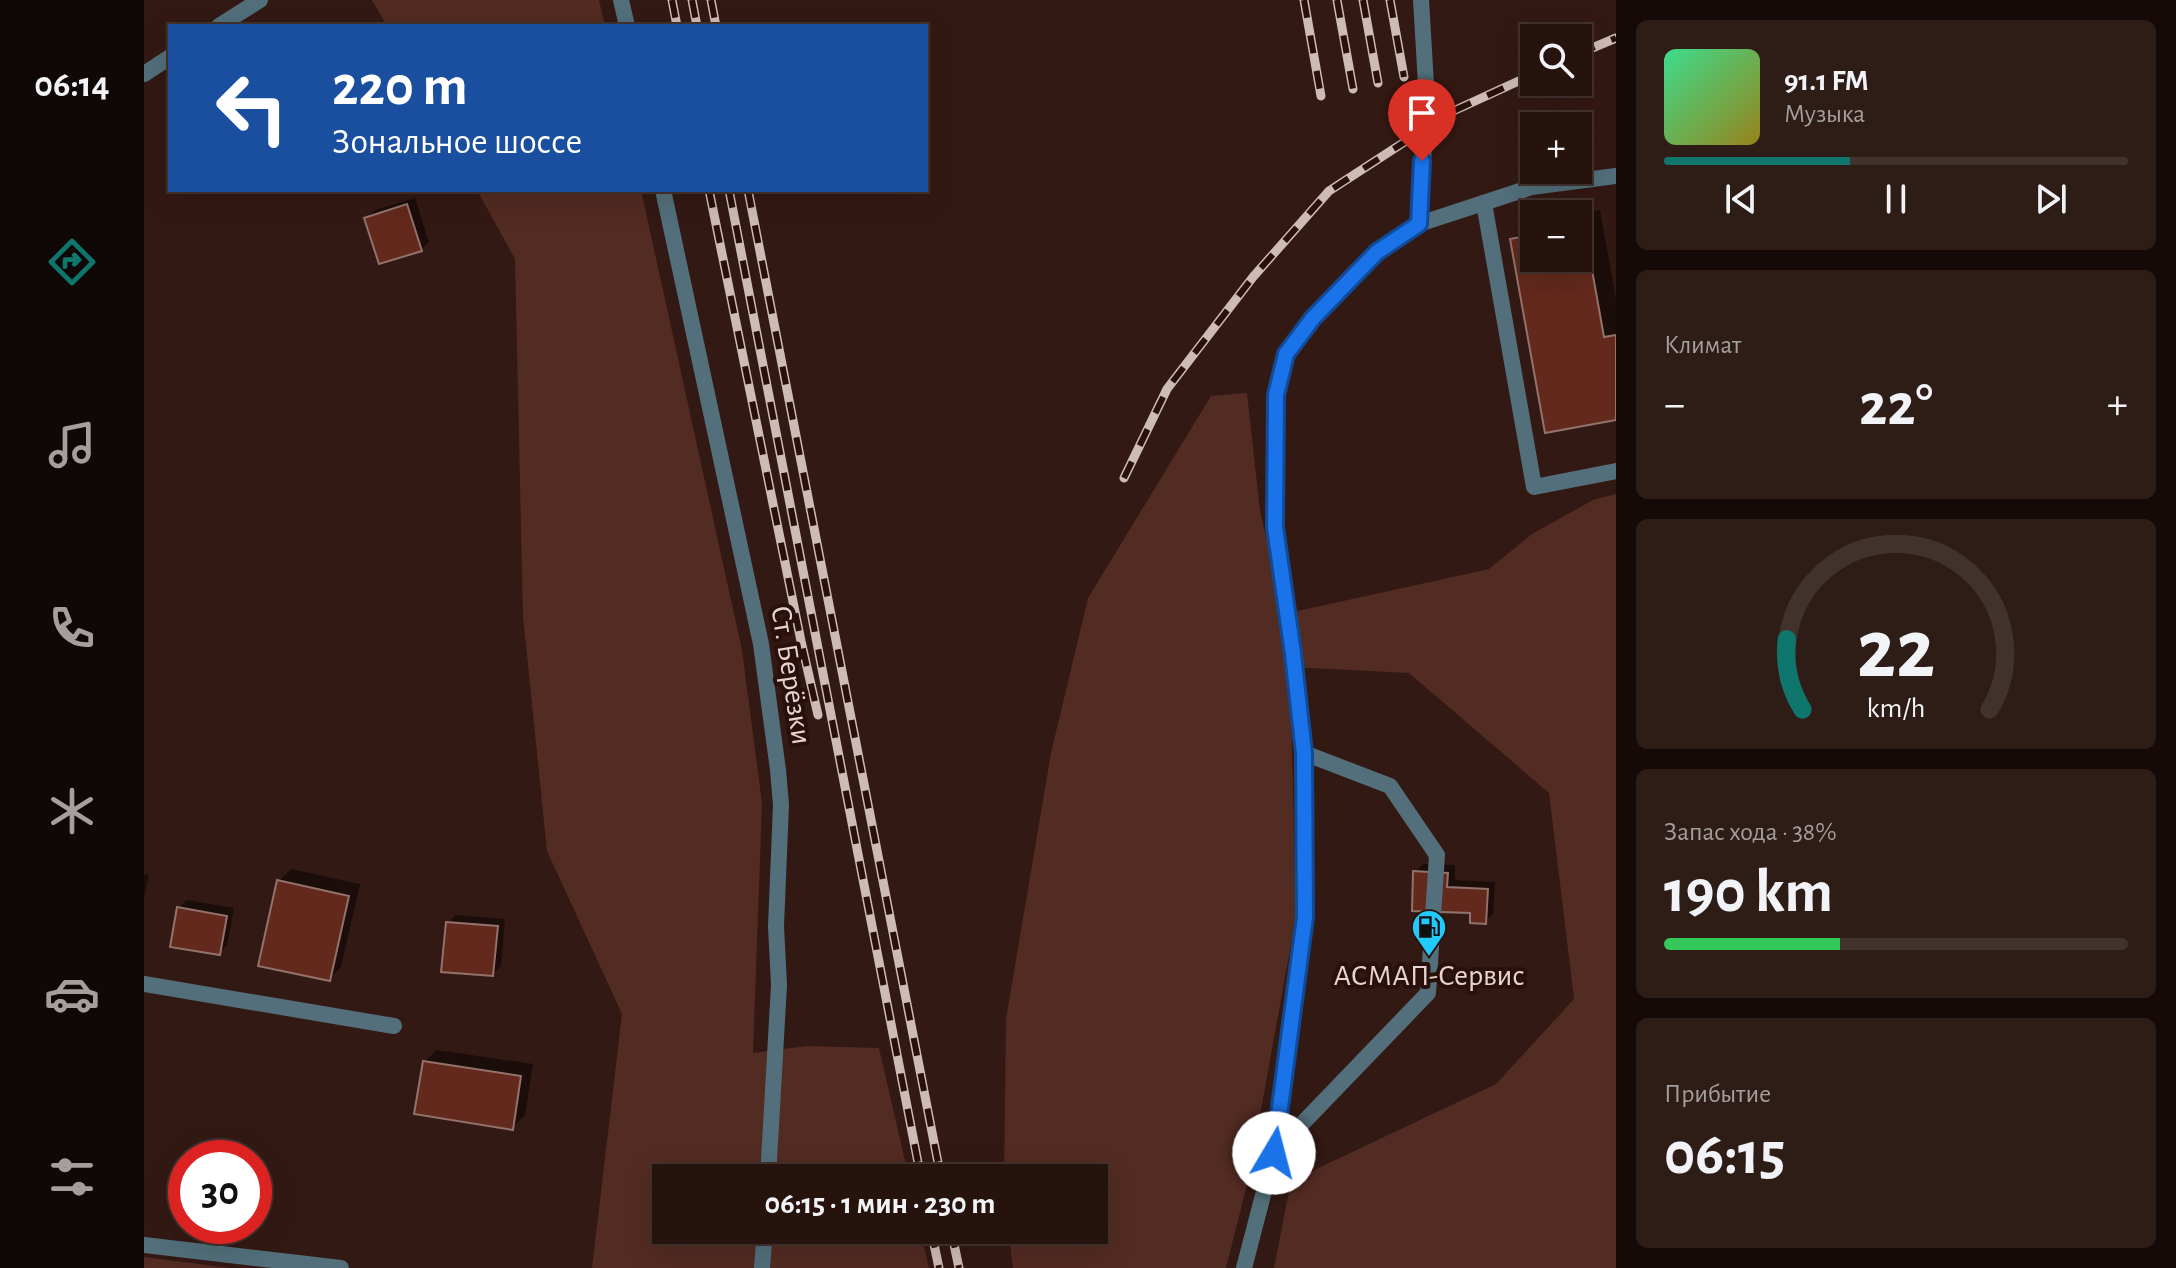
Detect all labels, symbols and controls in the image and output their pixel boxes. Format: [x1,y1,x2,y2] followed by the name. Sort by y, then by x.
[1520,24,1592,272] map controls
[1520,24,1592,96] button: search
[200,56,304,160] icon: left
[332,59,468,115] text: 220 m
[1784,66,1869,96] text: 91.1 FM
[34,67,110,103] text: 06:14
[1388,79,1456,161] pin
[1400,91,1444,135] icon: arrive
[1784,101,1865,127] text: Музыка
[1520,112,1592,184] button: +
[332,124,582,160] text: Зональное шоссе
[1719,177,1763,221] icon: previous
[1874,177,1918,221] icon: pause
[2029,177,2073,221] icon: next
[1520,200,1592,272] button: −
[44,234,100,290] icon: directions
[1664,332,1741,358] text: Климат
[1859,376,1933,436] text: 22°
[1664,383,1685,427] text: −
[2107,383,2128,427] text: +
[44,417,100,473] icon: music
[44,600,100,656] icon: phone
[765,603,817,747] street label: Ст. Берёзки
[1857,609,1935,693] text: 22
[1867,694,1925,723] text: km/h
[44,783,100,839] icon: climate
[1664,819,1837,845] text: Запас хода · 38%
[1664,863,1833,923] text: 190 km
[1410,908,1448,958] fuel station icon: АСМАП-Сервис
[1333,961,1525,991] place label: АСМАП-Сервис
[44,966,100,1022] icon: car
[1664,1081,1771,1107] text: Прибытие
[1232,1111,1316,1195] position arrow
[1664,1125,1786,1185] text: 06:15
[168,1140,272,1244] speed limit sign: 30
[44,1149,100,1205] icon: filters
[765,1189,995,1219] text: 06:15 · 1 мин · 230 m

